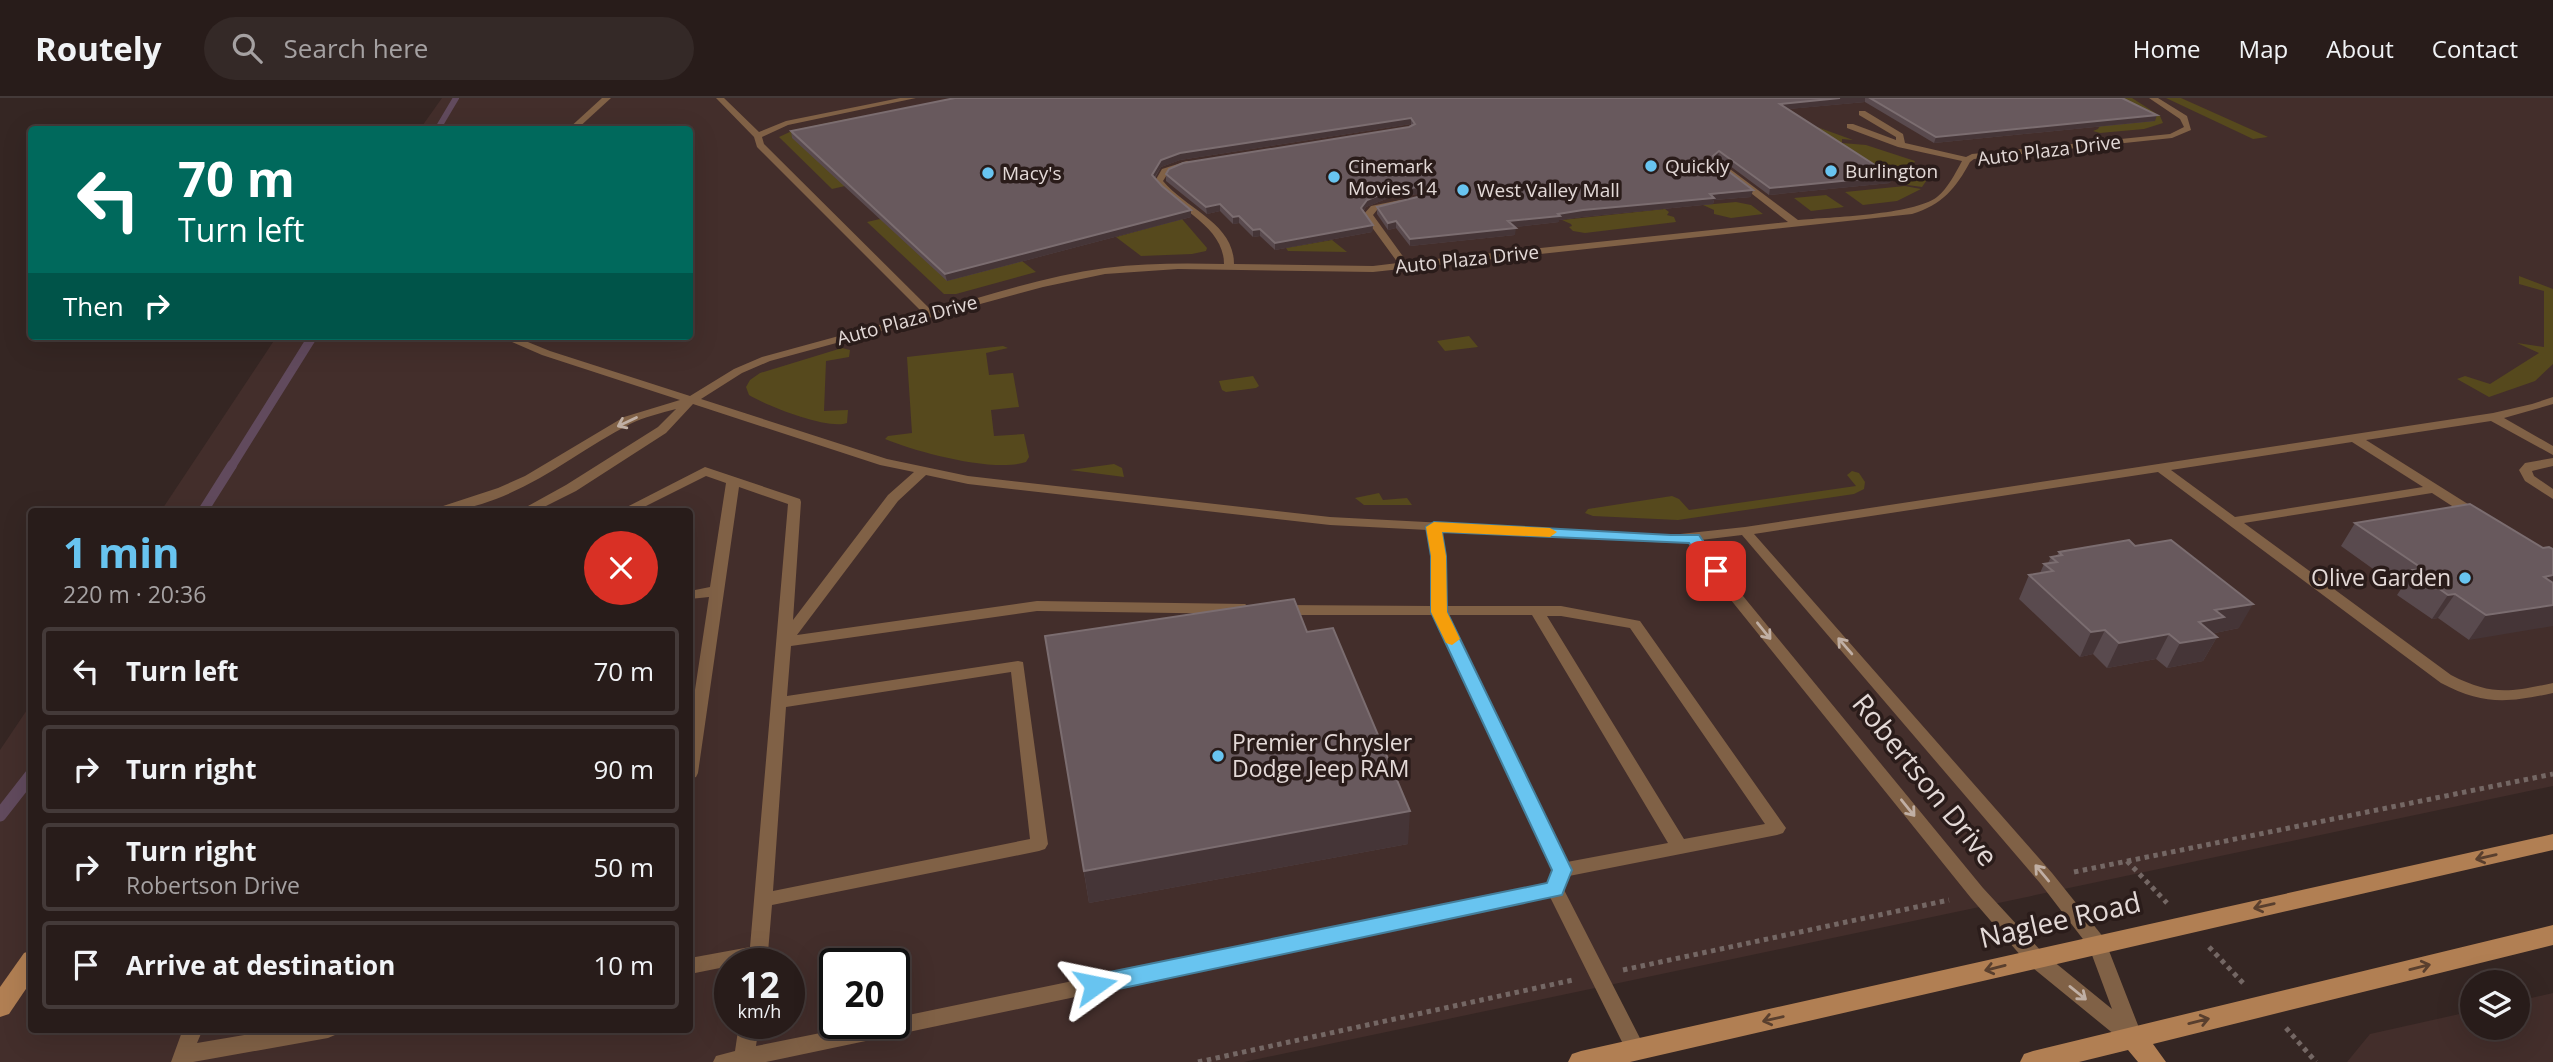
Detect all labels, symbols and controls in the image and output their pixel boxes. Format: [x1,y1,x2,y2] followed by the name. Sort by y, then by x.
[204,17,694,80] search box
[35,26,162,71] text: Routely
[228,29,266,67] icon: search
[284,30,428,66] text: Search here
[2133,32,2201,65] text: Home
[2239,32,2288,65] text: Map
[2326,32,2394,65] text: About
[2432,32,2518,65] text: Contact
[1976,128,2122,172] street label: Auto Plaza Drive
[178,145,295,211] text: 70 m
[1348,153,1437,201] place label: Cinemark Movies 14
[1665,153,1730,179] place label: Quickly
[63,154,154,245] icon: left
[1643,158,1659,174] marker: Quickly
[1845,158,1938,184] place label: Burlington
[1002,160,1062,186] place label: Macy's
[1823,163,1839,179] marker: Burlington
[980,165,996,181] marker: Macy's
[1326,169,1342,185] marker: Cinemark Movies 14
[1477,177,1620,203] place label: West Valley Mall
[1455,182,1471,198] marker: West Valley Mall
[178,208,304,251] text: Turn left
[1394,239,1540,279] street label: Auto Plaza Drive
[138,287,176,325] icon: right
[63,288,124,324] text: Then
[834,289,980,351] street label: Auto Plaza Drive
[617,416,638,429] one-way arrow
[63,523,180,580] text: 1 min
[584,531,658,605] button: close
[1686,541,1746,601] pin
[1697,552,1735,590] icon: arrive
[2311,561,2451,593] place label: Olive Garden
[2457,570,2473,586] marker: Olive Garden
[63,578,206,610] text: 220 m · 20:36
[1757,622,1772,640] one-way arrow
[1837,637,1853,655] one-way arrow
[67,652,105,690] icon: left
[126,653,238,689] text: Turn left
[593,653,654,689] text: 70 m
[1844,685,2007,874] street label: Robertson Drive
[1232,726,1413,784] place label: Premier Chrysler Dodge Jeep RAM
[1210,748,1226,764] marker: Premier Chrysler Dodge Jeep RAM
[67,750,105,788] icon: right
[126,751,257,787] text: Turn right
[593,751,654,787] text: 90 m
[1900,799,1915,817] one-way arrow
[126,833,257,869] text: Turn right
[67,848,105,886] icon: right
[593,849,654,885] text: 50 m
[2475,850,2498,864] one-way arrow
[2034,864,2050,882] one-way arrow
[126,869,300,901] text: Robertson Drive
[1975,882,2144,956] street label: Naglee Road
[2253,900,2276,913] one-way arrow
[67,946,105,984] icon: arrive
[126,947,395,983] text: Arrive at destination
[593,947,654,983] text: 10 m
[819,948,910,1039] speed limit sign: 20
[1058,948,1132,1022] position arrow
[2408,960,2431,974] one-way arrow
[739,961,780,1008] text: 12
[1984,962,2007,975] one-way arrow
[2460,970,2530,1040] map controls
[2460,970,2530,1040] button: layers
[2068,985,2086,1001] one-way arrow
[738,999,781,1023] text: km/h
[1762,1012,1785,1026] one-way arrow
[2187,1014,2210,1027] one-way arrow

